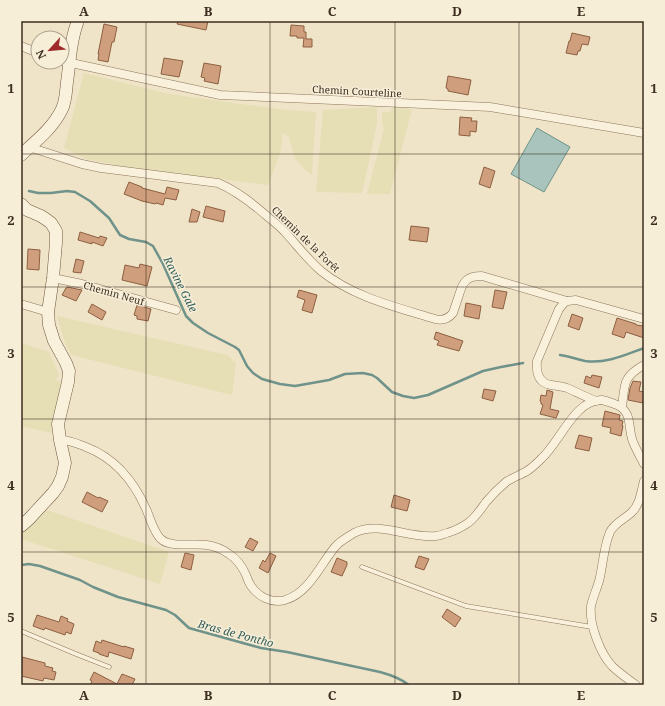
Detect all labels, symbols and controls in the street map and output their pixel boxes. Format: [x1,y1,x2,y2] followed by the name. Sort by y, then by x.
[79,2,89,20] text: A
[204,2,213,20] text: B
[328,2,337,20] text: C
[452,2,462,20] text: D
[577,2,586,20] text: E
[30,30,70,70] north arrow
[32,47,49,62] text: N
[7,79,15,97] text: 1
[650,79,658,97] text: 1
[312,82,402,100] street label: Chemin Courteline
[269,203,344,276] street label: Chemin de la Forêt
[7,211,15,229] text: 2
[650,211,658,229] text: 2
[160,253,202,315] water label: Ravine Gale
[82,278,147,309] street label: Chemin Neuf
[7,344,15,362] text: 3
[650,344,658,362] text: 3
[7,476,15,494] text: 4
[650,476,658,494] text: 4
[7,608,15,626] text: 5
[650,608,658,626] text: 5
[196,615,276,650] water label: Bras de Pontho
[79,686,89,704] text: A
[204,686,213,704] text: B
[328,686,337,704] text: C
[452,686,462,704] text: D
[577,686,586,704] text: E

